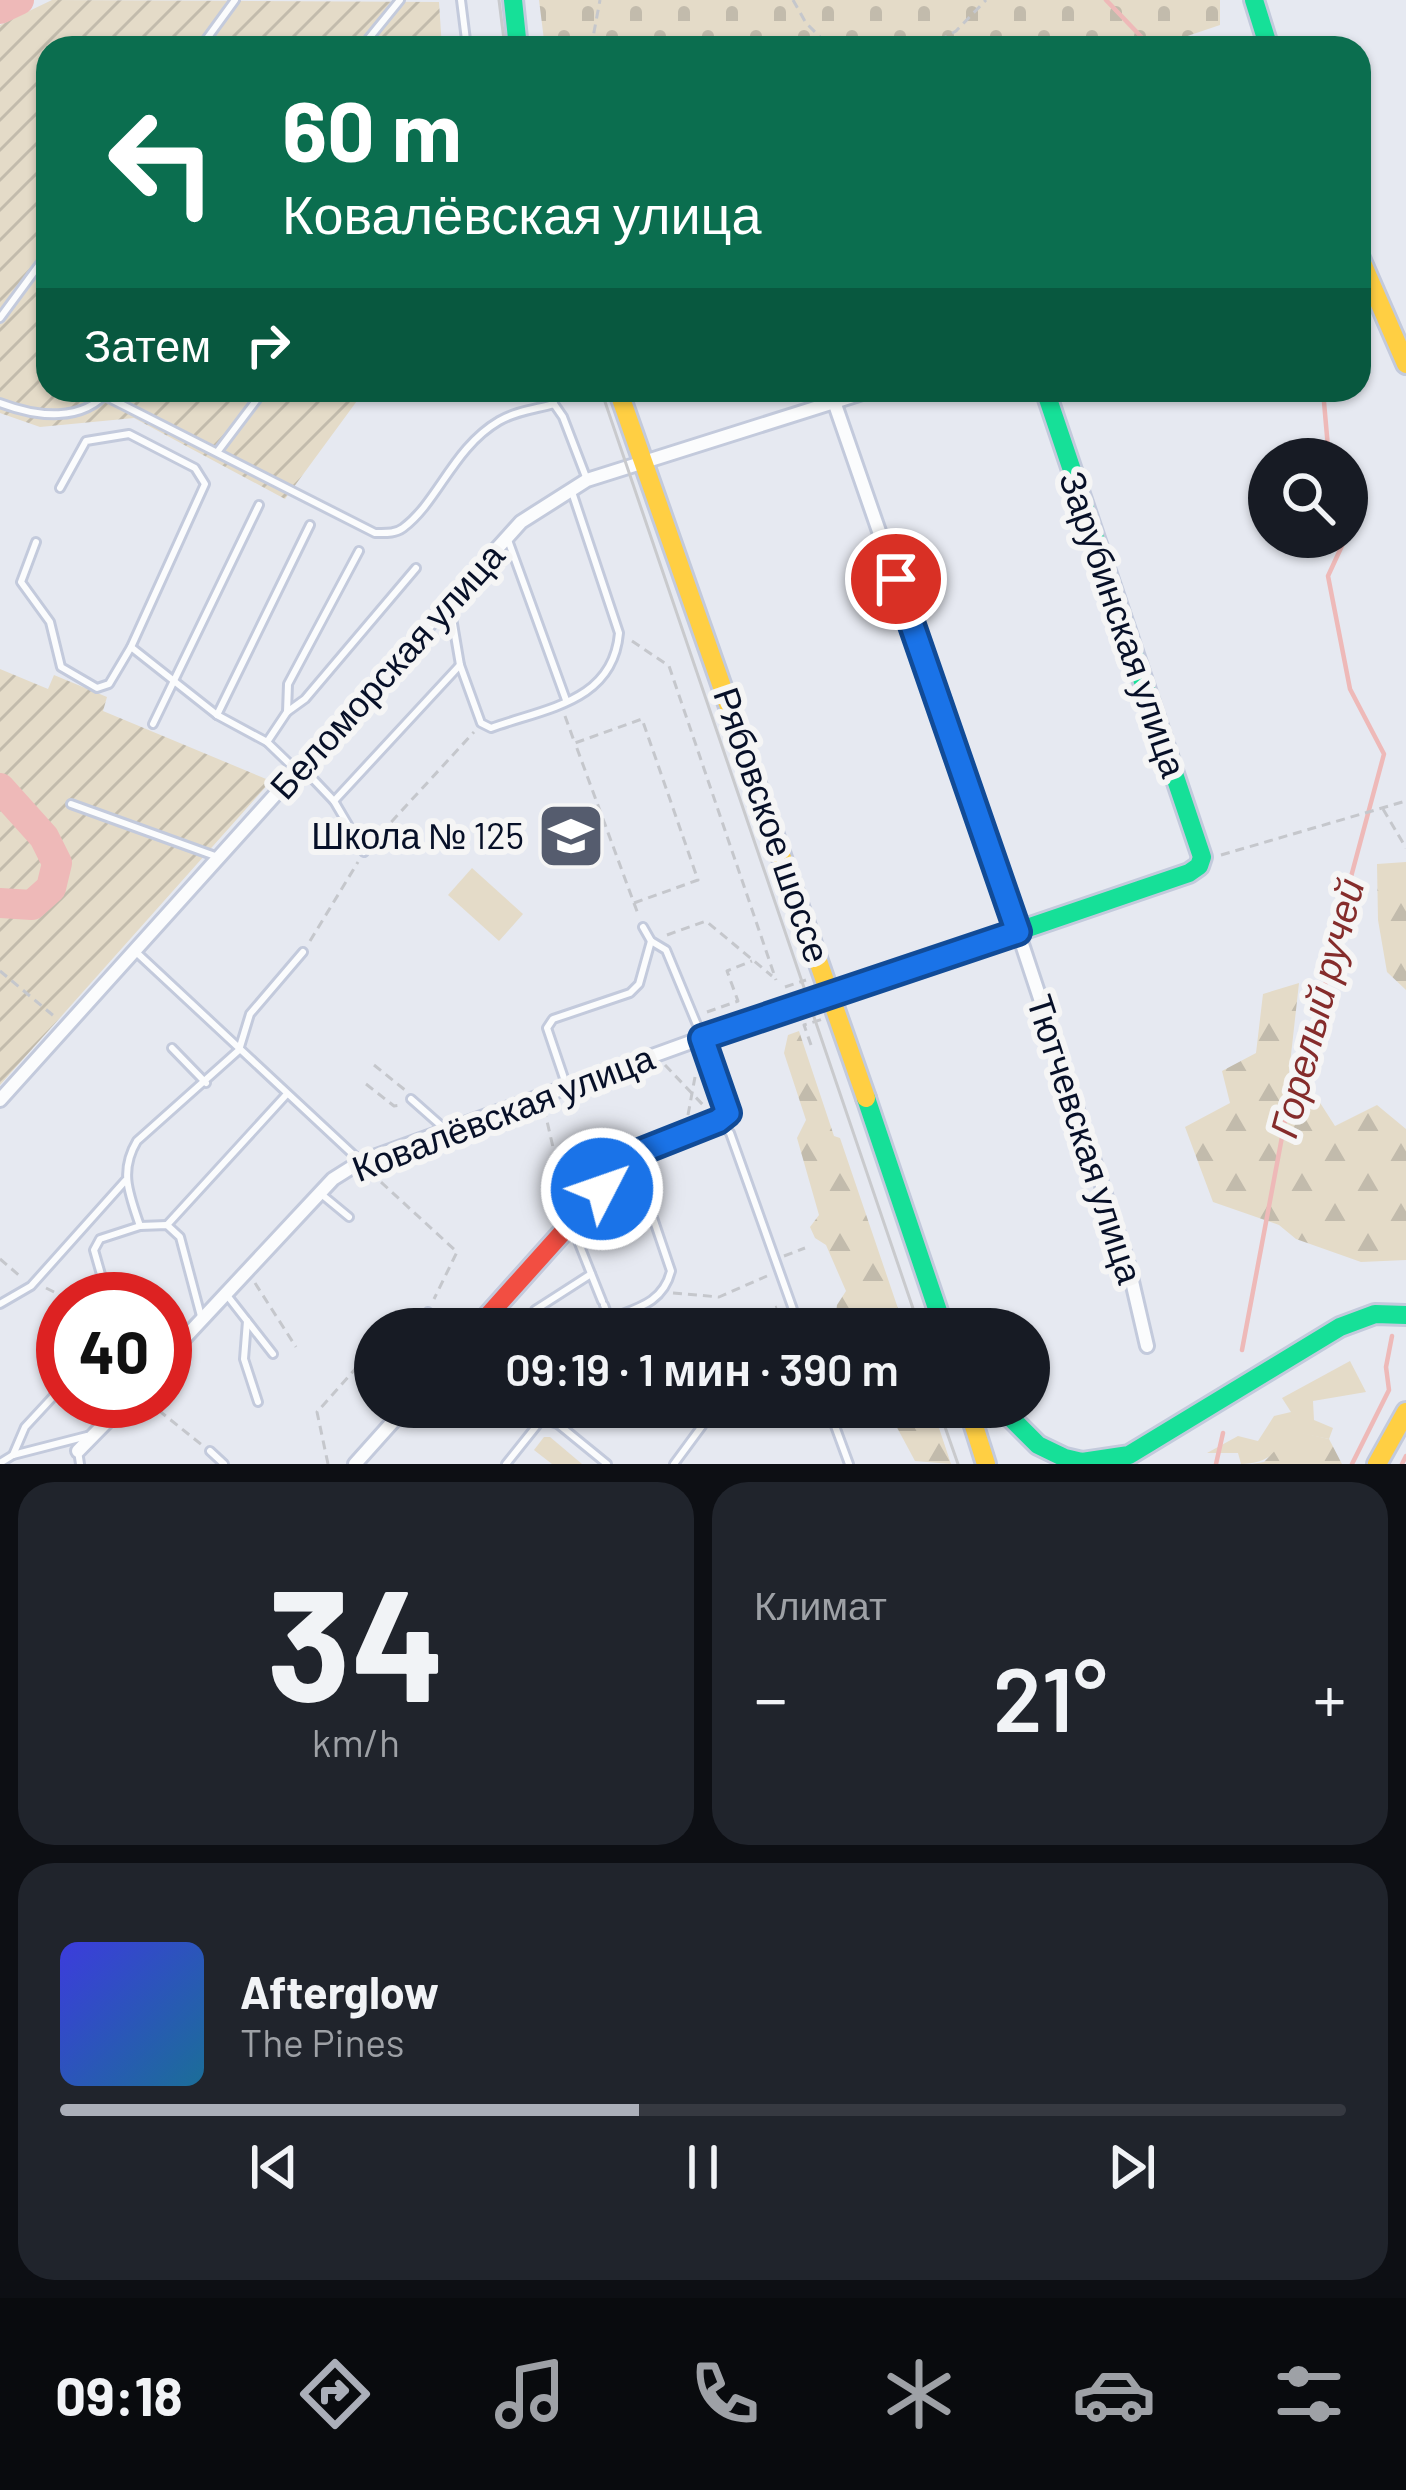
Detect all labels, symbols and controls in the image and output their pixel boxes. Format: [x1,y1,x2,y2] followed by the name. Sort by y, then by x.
[282,78,462,179] text: 60 m
[84,84,240,240] icon: left
[282,180,762,245] text: Ковалёвская улица
[235,312,301,378] icon: right
[84,317,211,371] text: Затем
[1248,438,1368,558] map controls
[1248,438,1368,558] button: search
[1051,465,1197,783] street label: Зарубинская улица
[845,528,947,630] pin
[260,533,513,807] street label: Беломорская улица
[863,546,929,612] icon: arrive
[706,681,841,968] street label: Рябовское шоссе
[536,801,606,871] school or university icon: Школа № 125
[311,813,524,856] place label: Школа № 125
[1258,873,1373,1142] water label: Горелый ручей
[1019,989,1154,1289] street label: Тютчевская улица
[346,1034,661,1190] street label: Ковалёвская улица
[539,1126,665,1252] position arrow
[36,1272,192,1428] speed limit sign: 40
[505,1341,899,1395] text: 09:19 · 1 мин · 390 m
[267,1546,445,1733] text: 34
[754,1581,887,1628] text: Климат
[993,1642,1107,1750] text: 21°
[754,1657,787,1736] text: −
[1313,1657,1346,1736] text: +
[312,1718,400,1765] text: km/h
[240,1964,439,2018] text: Afterglow
[240,2018,405,2065] text: The Pines
[241,2134,307,2200] icon: previous
[670,2134,736,2200] icon: pause
[1099,2134,1165,2200] icon: next
[293,2352,377,2436] icon: directions
[488,2352,572,2436] icon: music
[683,2352,767,2436] icon: phone
[877,2352,961,2436] icon: climate
[1072,2352,1156,2436] icon: car
[1267,2352,1351,2436] icon: filters
[55,2362,183,2427] text: 09:18

